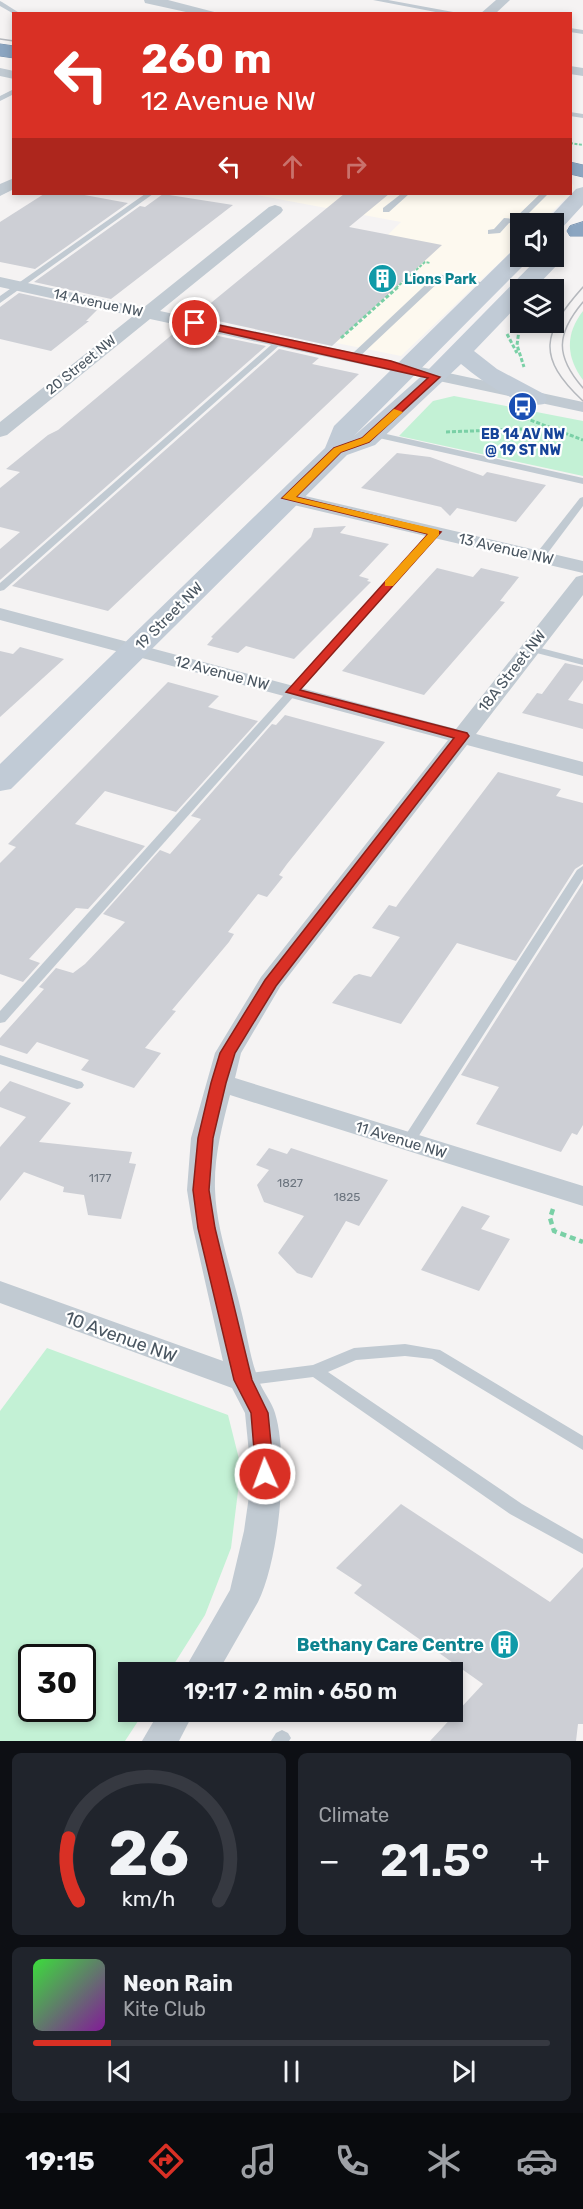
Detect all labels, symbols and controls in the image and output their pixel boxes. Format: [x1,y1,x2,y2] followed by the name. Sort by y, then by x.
[141,34,272,84] text: 260 m
[42,36,120,114] icon: left
[141,85,316,117] text: 12 Avenue NW
[213,150,246,183] icon: left
[276,150,309,183] icon: ahead
[339,150,372,183] icon: right
[510,213,564,333] map controls
[510,213,564,267] button: sound
[367,263,399,295] building icon: Lions Park
[404,271,478,288] place label: Lions Park
[510,279,564,333] button: layers
[52,285,144,321] street label: 14 Avenue NW
[169,297,220,348] pin
[178,306,211,339] icon: arrive
[42,332,120,398] street label: 20 Street NW
[507,391,539,423] bus stop icon: EB 14 AV NW @ 19 ST NW
[481,426,565,459] place label: EB 14 AV NW @ 19 ST NW
[457,529,555,569] street label: 13 Avenue NW
[131,578,207,654] street label: 19 Street NW
[474,627,550,715] street label: 18A Street NW
[173,652,271,694] street label: 12 Avenue NW
[353,1118,449,1162] street label: 11 Avenue NW
[89,1171,111,1185] house number: 1177
[277,1176,303,1190] house number: 1827
[334,1190,360,1204] house number: 1825
[62,1307,180,1367] street label: 10 Avenue NW
[233,1442,297,1506] position arrow
[489,1629,521,1661] building icon: Bethany Care Centre
[297,1634,484,1656] place label: Bethany Care Centre
[18,1644,96,1722] speed limit sign: 30
[184,1678,397,1705] text: 19:17 · 2 min · 650 m
[319,1803,389,1827] text: Climate
[108,1817,189,1891] text: 26
[380,1834,489,1887] text: 21.5°
[319,1841,340,1880] text: −
[529,1841,550,1880] text: +
[122,1886,176,1911] text: km/h
[123,1970,233,1997] text: Neon Rain
[123,1997,206,2021] text: Kite Club
[103,2055,136,2088] icon: previous
[275,2055,308,2088] icon: pause
[447,2055,480,2088] icon: next
[145,2140,187,2182] icon: directions
[238,2140,280,2182] icon: music
[331,2140,373,2182] icon: phone
[423,2140,465,2182] icon: climate
[516,2140,558,2182] icon: car
[25,2145,95,2177] text: 19:15

